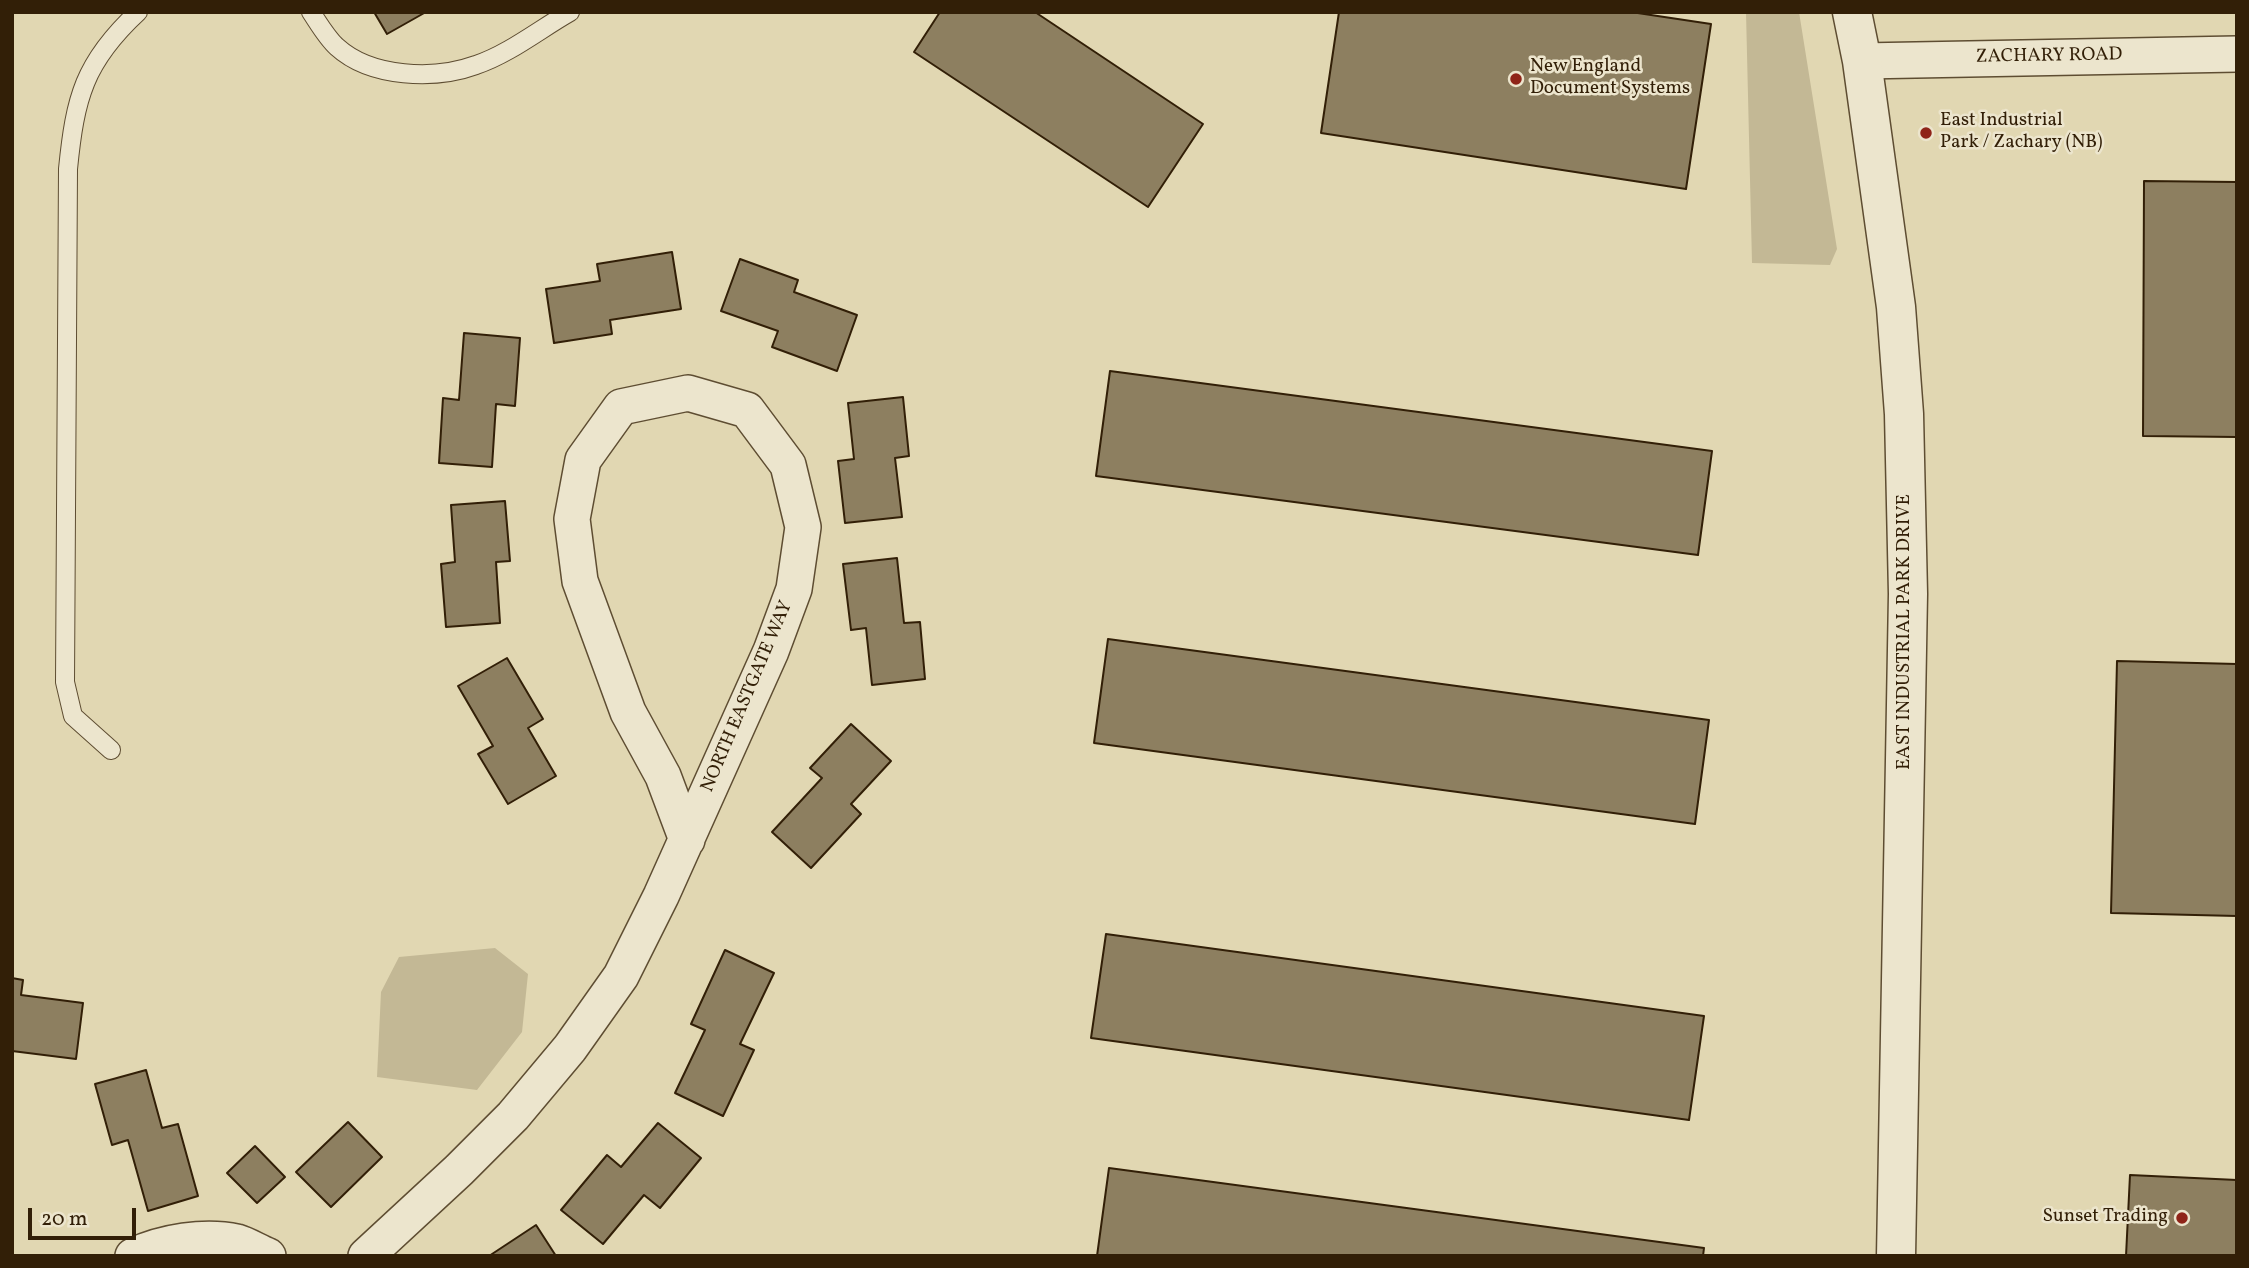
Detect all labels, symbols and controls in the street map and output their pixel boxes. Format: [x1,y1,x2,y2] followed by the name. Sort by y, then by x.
[1975,44,2123,70] street label: ZACHARY ROAD
[1530,57,1690,101] place label: New England Document Systems
[1508,71,1524,87] marker: New England Document Systems
[1940,111,2103,155] place label: East Industrial Park / Zachary (NB)
[1918,125,1934,141] marker: East Industrial Park / Zachary (NB)
[1895,494,1917,770] street label: EAST INDUSTRIAL PARK DRIVE
[697,598,799,796] street label: NORTH EASTGATE WAY
[32,1194,140,1238] scale bar
[41,1205,87,1234] text: 20 m
[2043,1207,2168,1229] place label: Sunset Trading
[2174,1210,2190,1226] marker: Sunset Trading

